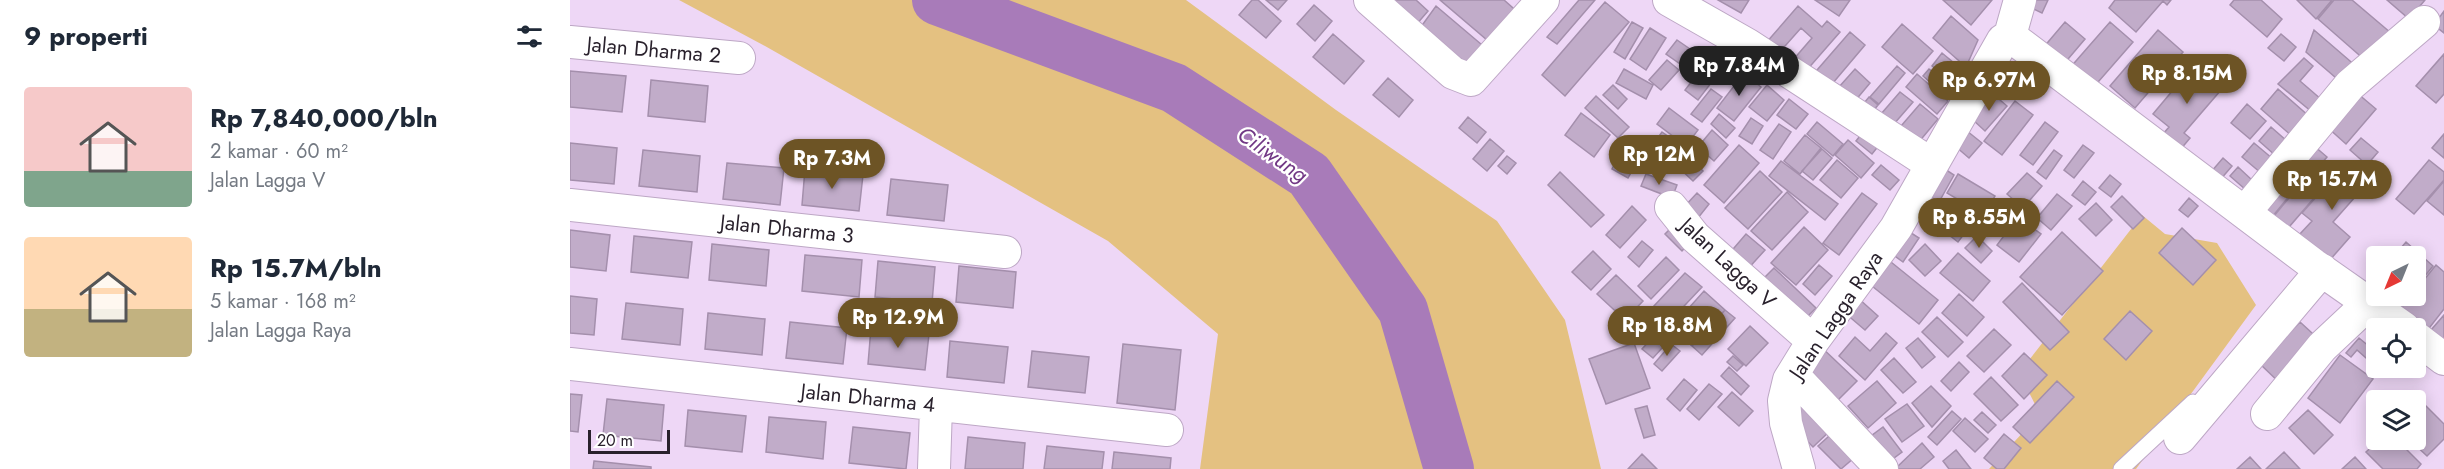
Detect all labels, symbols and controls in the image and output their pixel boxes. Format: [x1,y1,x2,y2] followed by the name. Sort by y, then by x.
[24,17,148,55] text: 9 properti
[513,20,546,53] icon: filters
[583,29,722,71] street label: Jalan Dharma 2
[1677,46,1801,97] pin: Rp 7.84M
[1693,51,1785,80] text: Rp 7.84M
[2125,54,2249,105] pin: Rp 8.15M
[2142,59,2232,88] text: Rp 8.15M
[1927,61,2051,112] pin: Rp 6.97M
[1942,66,2036,95] text: Rp 6.97M
[210,99,438,137] text: Rp 7,840,000/bln
[72,111,144,183] icon: home
[1231,118,1315,190] water label: Ciliwung
[1610,135,1708,186] pin: Rp 12M
[210,137,348,166] text: 2 kamar · 60 m²
[777,139,887,190] pin: Rp 7.3M
[1623,140,1695,169] text: Rp 12M
[793,144,871,173] text: Rp 7.3M
[2270,160,2394,211] pin: Rp 15.7M
[2287,165,2377,194] text: Rp 15.7M
[210,166,325,195] text: Jalan Lagga V
[1917,198,2041,249] pin: Rp 8.55M
[1932,203,2026,232] text: Rp 8.55M
[716,207,855,251] street label: Jalan Dharma 3
[1671,209,1783,315] street label: Jalan Lagga V
[1780,245,1890,387] street label: Jalan Lagga Raya
[2366,246,2426,306] north arrow
[2366,246,2426,450] map controls
[210,249,382,287] text: Rp 15.7M/bln
[72,261,144,333] icon: home
[210,287,356,316] text: 5 kamar · 168 m²
[836,298,960,349] pin: Rp 12.9M
[852,303,944,332] text: Rp 12.9M
[1605,306,1729,357] pin: Rp 18.8M
[1622,311,1712,340] text: Rp 18.8M
[210,316,351,345] text: Jalan Lagga Raya
[2366,318,2426,378] button: locate
[796,376,937,420] street label: Jalan Dharma 4
[2366,390,2426,450] button: layers
[588,427,670,454] scale bar
[597,429,633,452] text: 20 m

